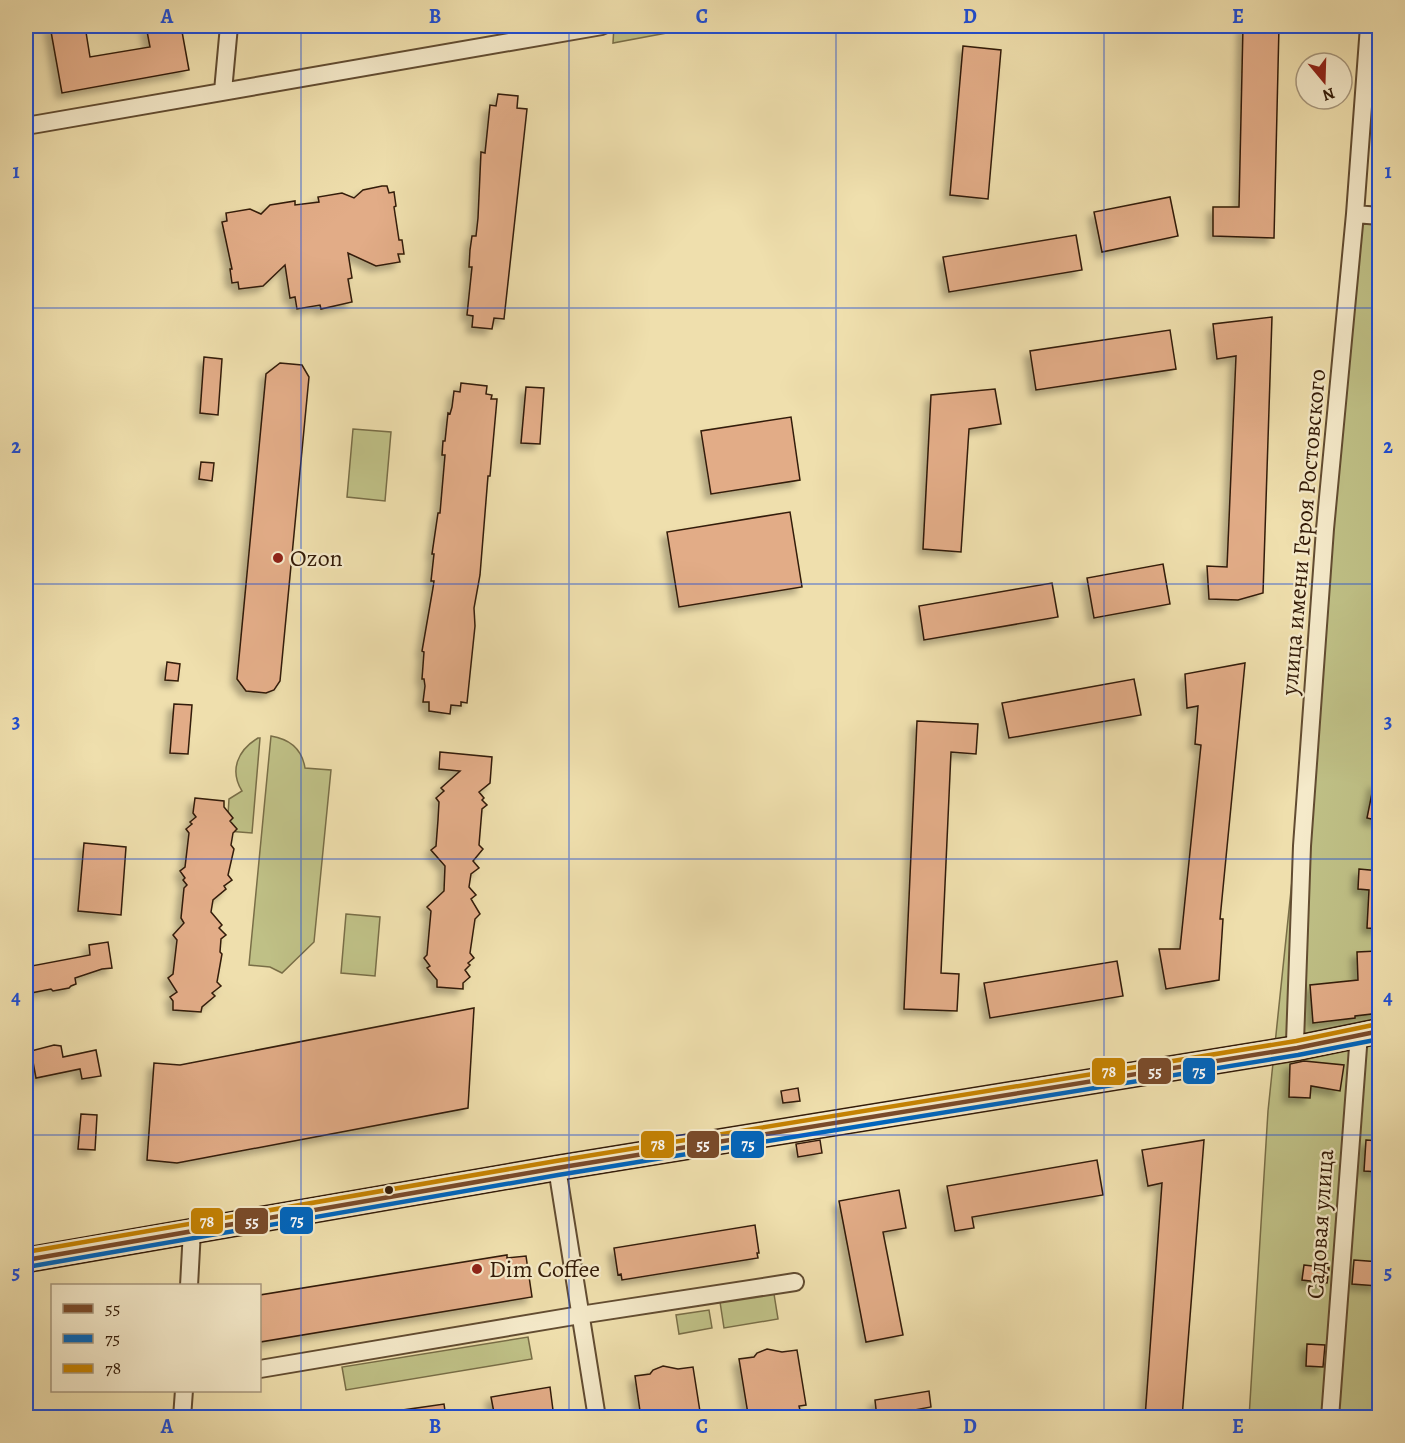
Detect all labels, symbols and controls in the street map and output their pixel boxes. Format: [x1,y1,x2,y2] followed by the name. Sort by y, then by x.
[160,3,174,30] text: A
[429,3,441,30] text: B
[696,3,708,30] text: C
[963,3,977,30] text: D
[1232,3,1244,30] text: E
[1294,51,1354,111] north arrow
[1319,82,1338,107] text: N
[12,158,20,185] text: 1
[1384,158,1392,185] text: 1
[1273,368,1333,697] street label: улица имени Героя Ростовского
[11,433,21,460] text: 2
[1383,433,1393,460] text: 2
[290,542,343,574] place label: Ozon
[271,551,285,565] marker: Ozon
[12,708,20,735] text: 3
[1384,708,1392,735] text: 3
[11,984,21,1011] text: 4
[1383,984,1393,1011] text: 4
[1091,1057,1126,1086] line badge: 78
[1137,1057,1172,1085] line badge: 55
[1182,1057,1216,1085] line badge: 75
[1102,1061,1117,1083] text: 78
[1148,1061,1162,1083] text: 55
[1192,1061,1206,1083] text: 75
[640,1130,675,1159] line badge: 78
[686,1130,720,1159] line badge: 55
[730,1130,765,1159] line badge: 75
[651,1134,666,1156] text: 78
[696,1134,710,1156] text: 55
[741,1134,755,1156] text: 75
[1299,1148,1341,1300] street label: Садовая улица
[383,1184,395,1196] unlabelled marker
[279,1206,314,1235] line badge: 75
[190,1207,224,1235] line badge: 78
[234,1207,269,1235] line badge: 55
[290,1210,304,1232] text: 75
[200,1211,215,1233] text: 78
[245,1211,259,1233] text: 55
[489,1253,600,1285] place label: Dim Coffee
[12,1259,20,1286] text: 5
[1384,1259,1392,1286] text: 5
[470,1262,484,1276] marker: Dim Coffee
[51,1284,261,1392] legend
[105,1296,120,1320] text: 55
[105,1326,120,1350] text: 75
[105,1356,121,1380] text: 78
[160,1413,174,1440] text: A
[429,1413,441,1440] text: B
[696,1413,708,1440] text: C
[963,1413,977,1440] text: D
[1232,1413,1244,1440] text: E

